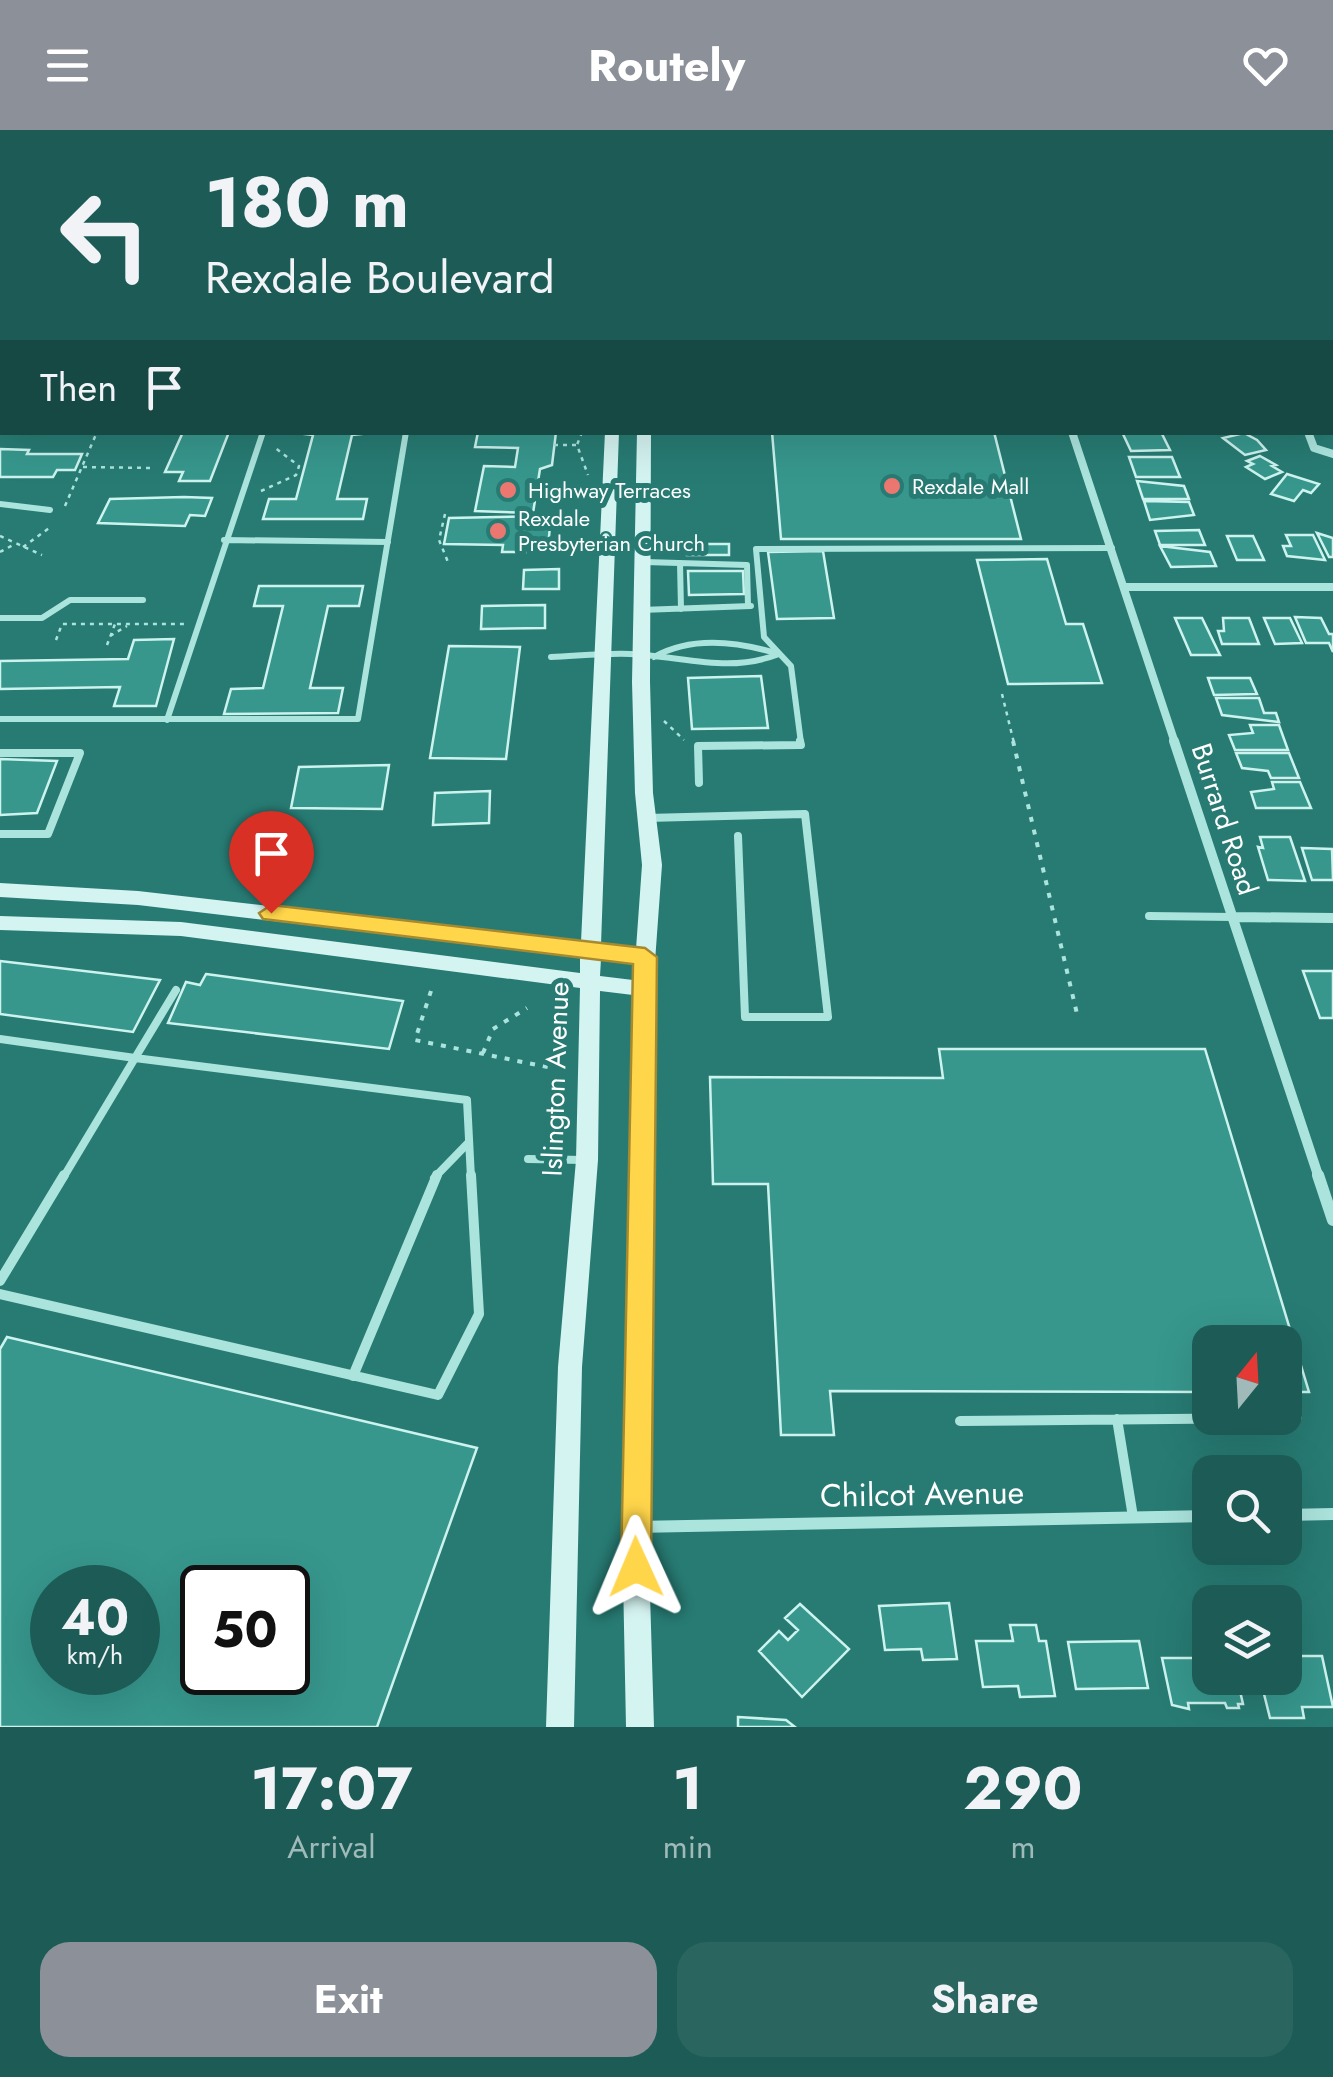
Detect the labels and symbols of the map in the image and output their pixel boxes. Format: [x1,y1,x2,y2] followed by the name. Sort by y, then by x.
[912,470,1029,502] place label: Rexdale Mall
[528,474,691,506] place label: Highway Terraces
[881,475,903,497] marker: Rexdale Mall
[497,479,519,501] marker: Highway Terraces
[518,502,705,559] place label: Rexdale Presbyterian Church
[487,520,509,542] marker: Rexdale Presbyterian Church
[1181,738,1268,900] street label: Burrard Road
[229,811,314,914] pin
[532,981,579,1177] street label: Islington Avenue
[1192,1325,1302,1435] north arrow
[820,1469,1024,1519] street label: Chilcot Avenue
[584,1515,688,1619] position arrow
[180,1565,310,1695] speed limit sign: 50

